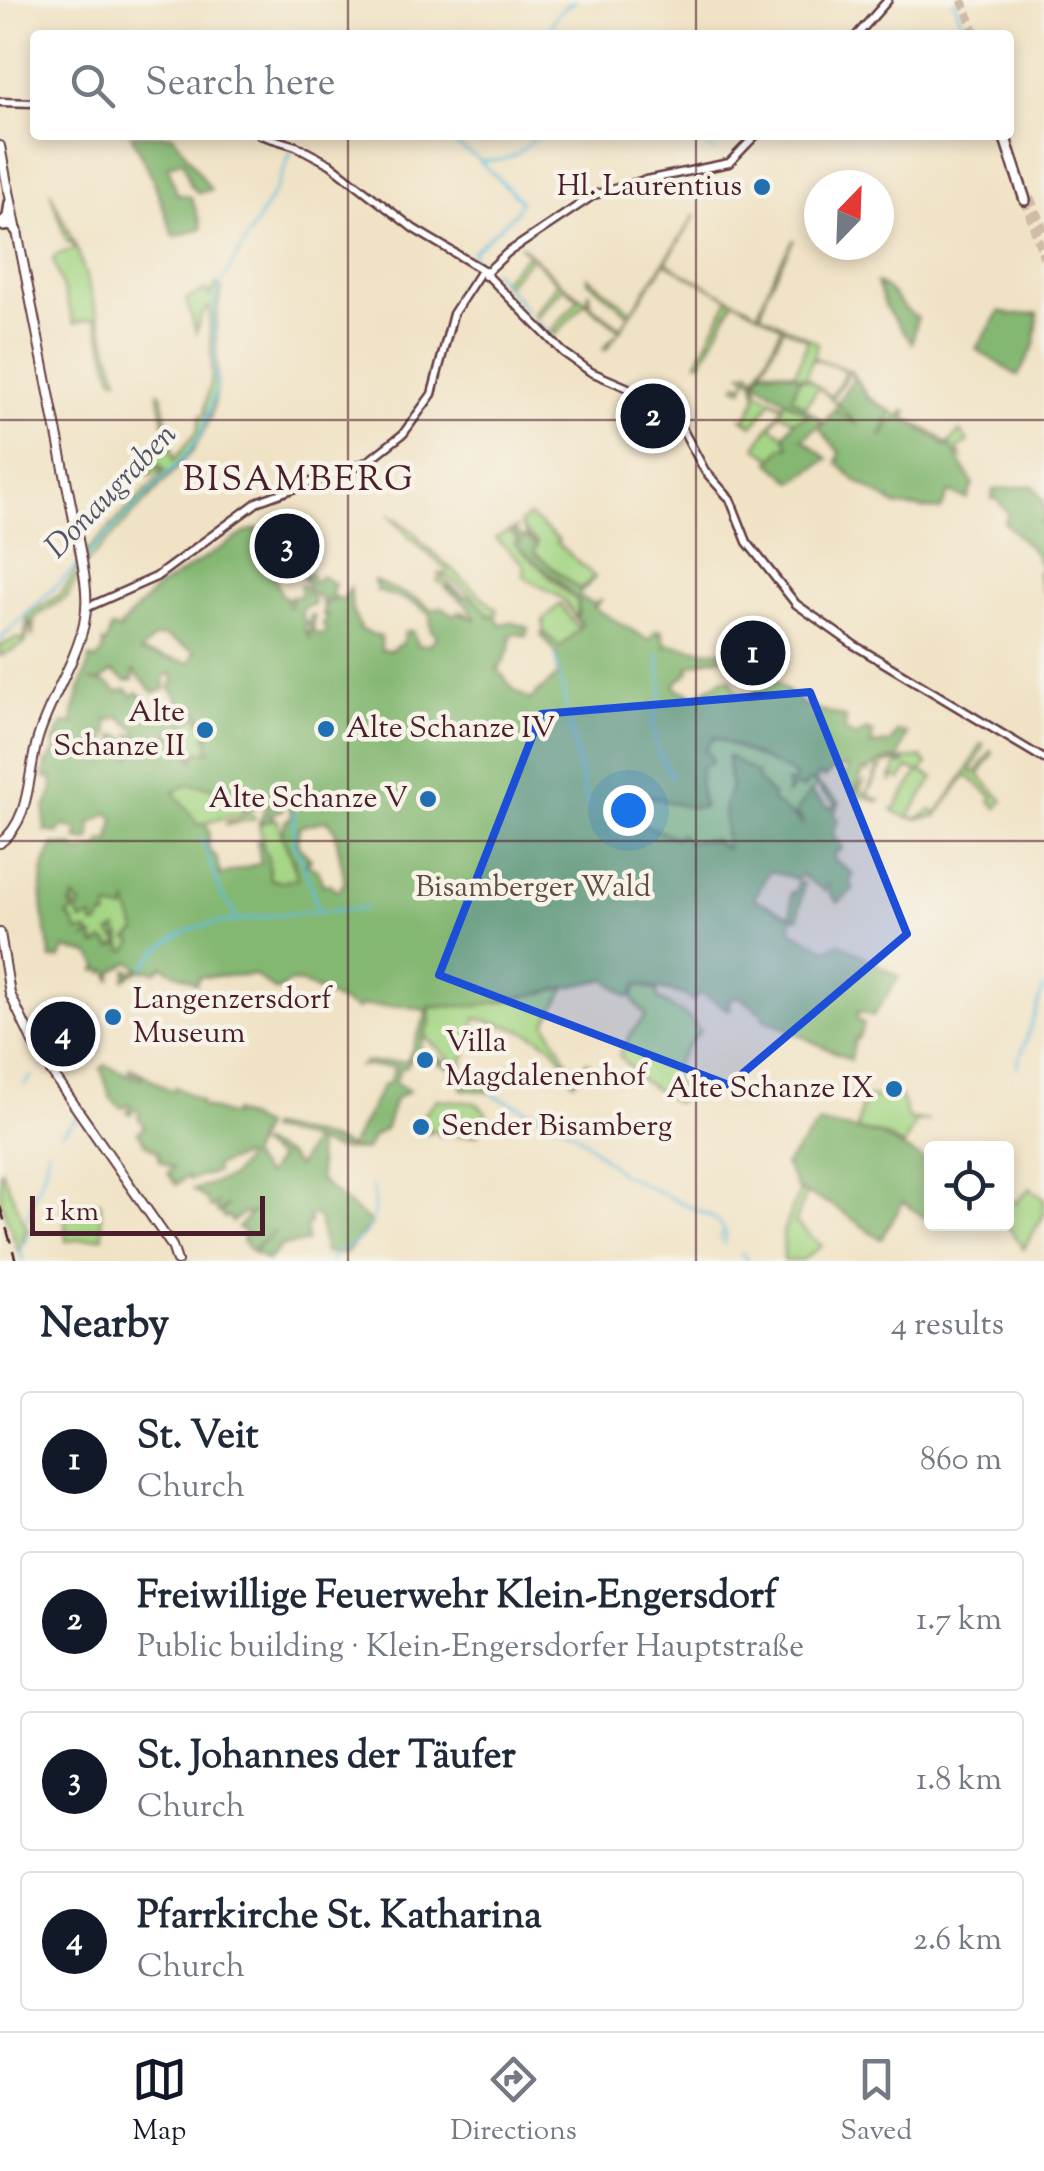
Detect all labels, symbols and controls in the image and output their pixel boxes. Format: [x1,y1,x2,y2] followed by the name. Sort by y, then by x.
[30,30,1014,140] search box
[65,58,120,113] icon: search
[145,58,336,112] text: Search here
[557,166,742,209] place label: Hl. Laurentius
[804,170,894,260] north arrow
[751,176,773,198] marker: Hl. Laurentius
[620,378,686,454] pin: 2
[36,414,189,570] water label: Donaugraben
[183,456,415,507] district label: BISAMBERG
[254,508,320,584] pin: 3
[720,616,786,690] pin: 1
[53,692,185,769] place label: Alte Schanze II
[346,708,555,751] place label: Alte Schanze IV
[315,718,337,740] marker: Alte Schanze IV
[194,719,216,741] marker: Alte Schanze II
[209,778,408,821] place label: Alte Schanze V
[603,785,654,836] your location
[417,788,439,810] marker: Alte Schanze V
[415,867,651,910] park label: Bisamberger Wald
[133,979,333,1056] place label: Langenzersdorf Museum
[30,996,96,1072] pin: 4
[102,1006,124,1028] marker: Langenzersdorf Museum
[445,1022,648,1099] place label: Villa Magdalenenhof
[414,1049,436,1071] marker: Villa Magdalenenhof
[666,1068,874,1111] place label: Alte Schanze IX
[883,1078,905,1100] marker: Alte Schanze IX
[441,1106,672,1149] place label: Sender Bisamberg
[410,1116,432,1138] marker: Sender Bisamberg
[924,1141,1014,1231] map controls
[924,1141,1014,1231] button: locate
[30,1191,265,1236] scale bar
[45,1193,99,1233] text: 1 km
[40,1296,169,1356] text: Nearby
[891,1303,1004,1349] text: 4 results
[137,1411,259,1465] text: St. Veit
[69,1438,80,1484] text: 1
[920,1438,1002,1484] text: 860 m
[137,1465,245,1511] text: Church
[137,1571,777,1625] text: Freiwillige Feuerwehr Klein-Engersdorf
[67,1598,82,1644] text: 2
[916,1598,1002,1644] text: 1.7 km
[137,1625,804,1671] text: Public building · Klein-Engersdorfer Hauptstraße
[137,1731,516,1785] text: St. Johannes der Täufer
[68,1758,81,1804] text: 3
[916,1758,1002,1804] text: 1.8 km
[137,1785,245,1831] text: Church
[137,1891,542,1945] text: Pfarrkirche St. Katharina
[66,1918,83,1964] text: 4
[913,1918,1002,1964] text: 2.6 km
[137,1945,245,1991] text: Church
[132,2052,187,2152] tab: Map
[450,2052,577,2152] tab: Directions
[840,2052,912,2152] tab: Saved

